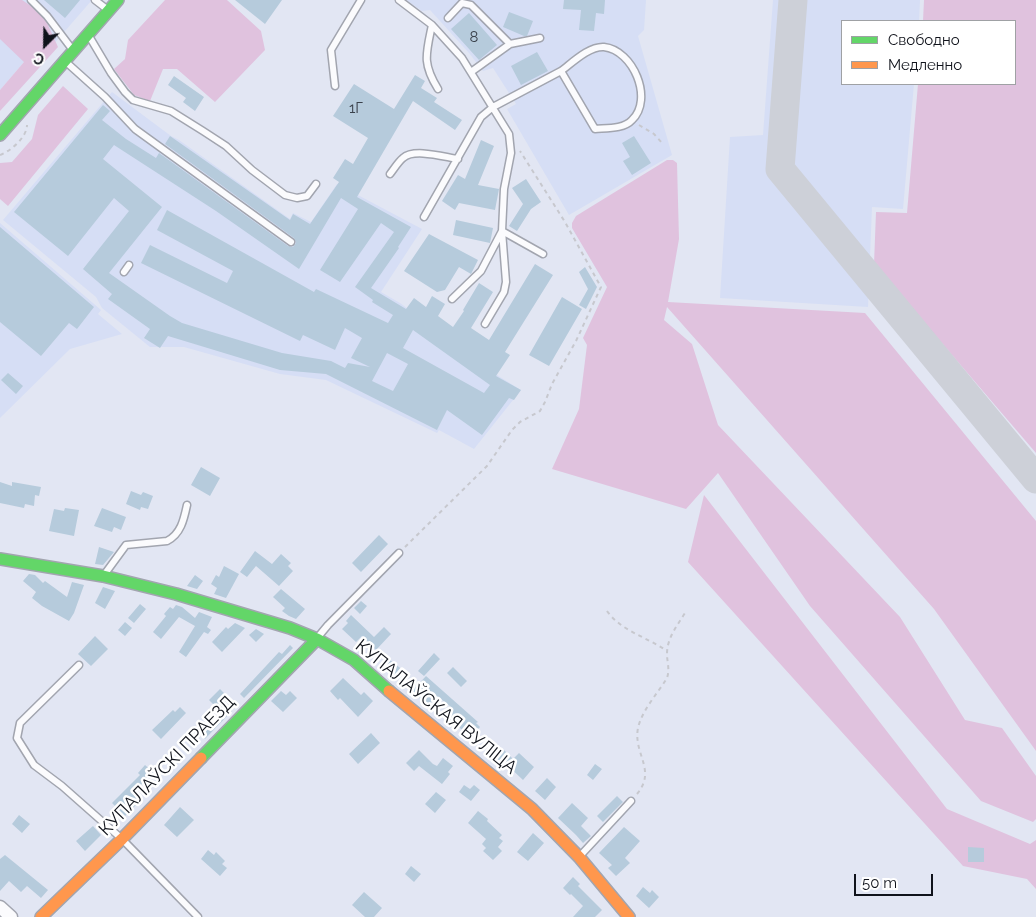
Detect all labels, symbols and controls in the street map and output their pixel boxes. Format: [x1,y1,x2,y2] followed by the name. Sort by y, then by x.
[20,20,70,70] north arrow
[841,20,1016,85] legend
[470,28,478,46] house number: 8
[888,31,960,49] text: Свободно
[32,50,47,68] text: С
[888,56,962,74] text: Медленно
[349,99,363,117] house number: 1Г
[351,635,521,779] street label: КУПАЛАЎСКАЯ ВУЛІЦА
[95,692,239,840] street label: КУПАЛАЎСКІ ПРАЕЗД
[856,864,935,896] scale bar
[862,874,897,892] text: 50 m

